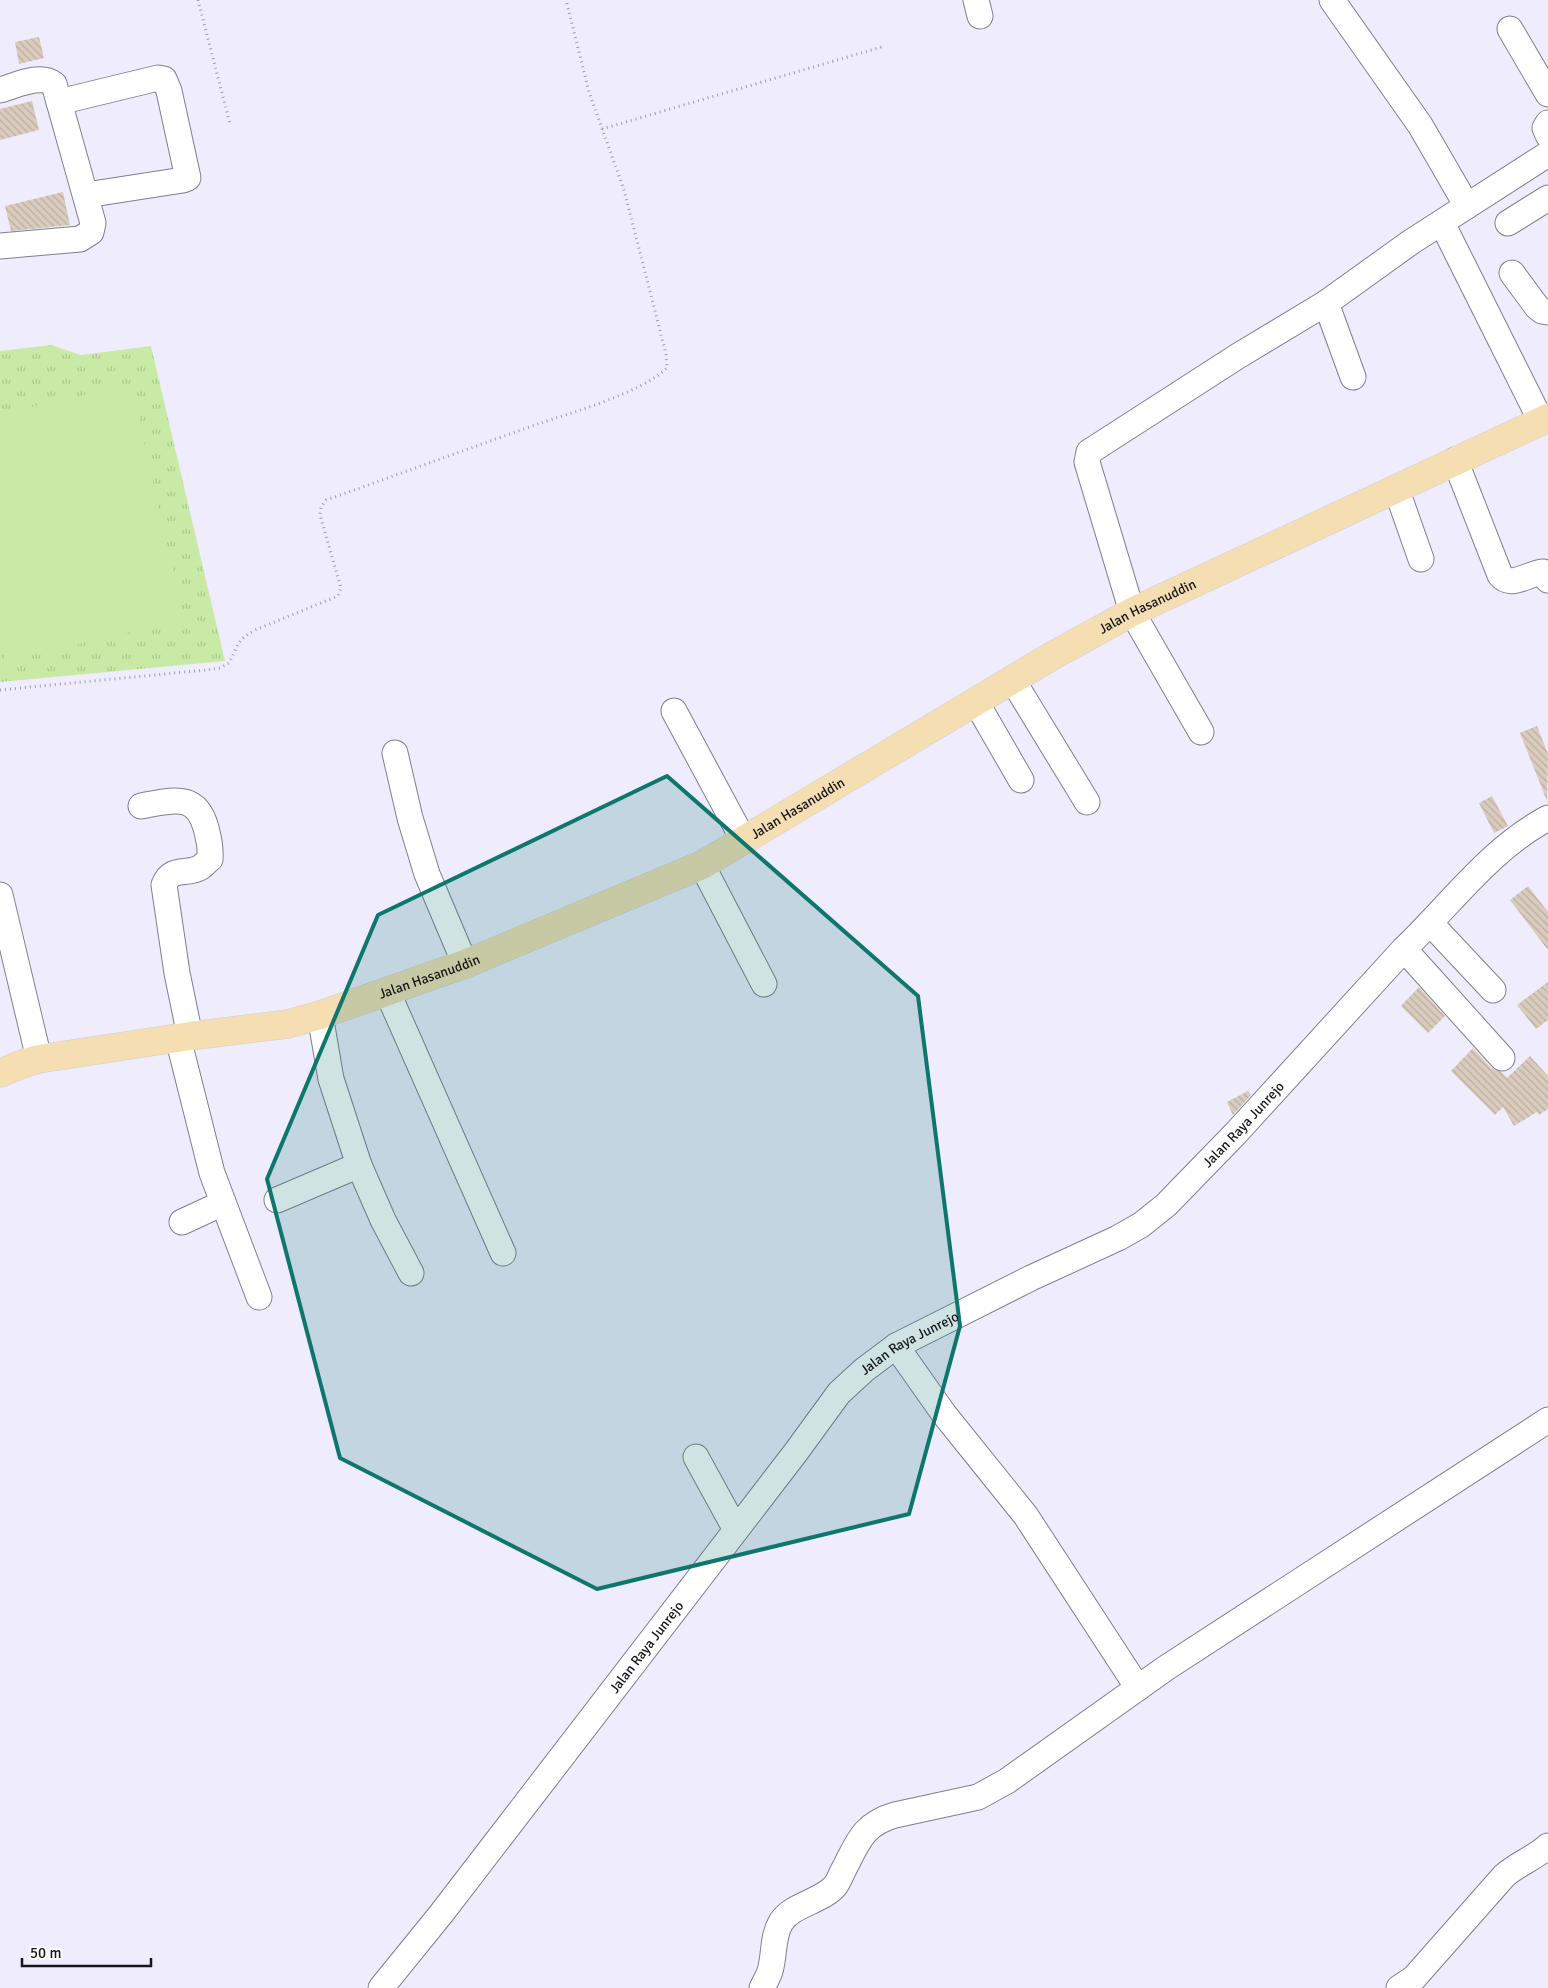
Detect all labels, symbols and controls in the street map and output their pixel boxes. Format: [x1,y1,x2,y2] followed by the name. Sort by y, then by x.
[1096,575,1199,638] street label: Jalan Hasanuddin
[748,774,848,843] street label: Jalan Hasanuddin
[376,951,483,1003] street label: Jalan Hasanuddin
[1199,1078,1288,1171] street label: Jalan Raya Junrejo
[857,1308,962,1379] street label: Jalan Raya Junrejo
[606,1598,687,1697] street label: Jalan Raya Junrejo
[22,1936,151,1968] scale bar
[30,1944,61,1962] text: 50 m

